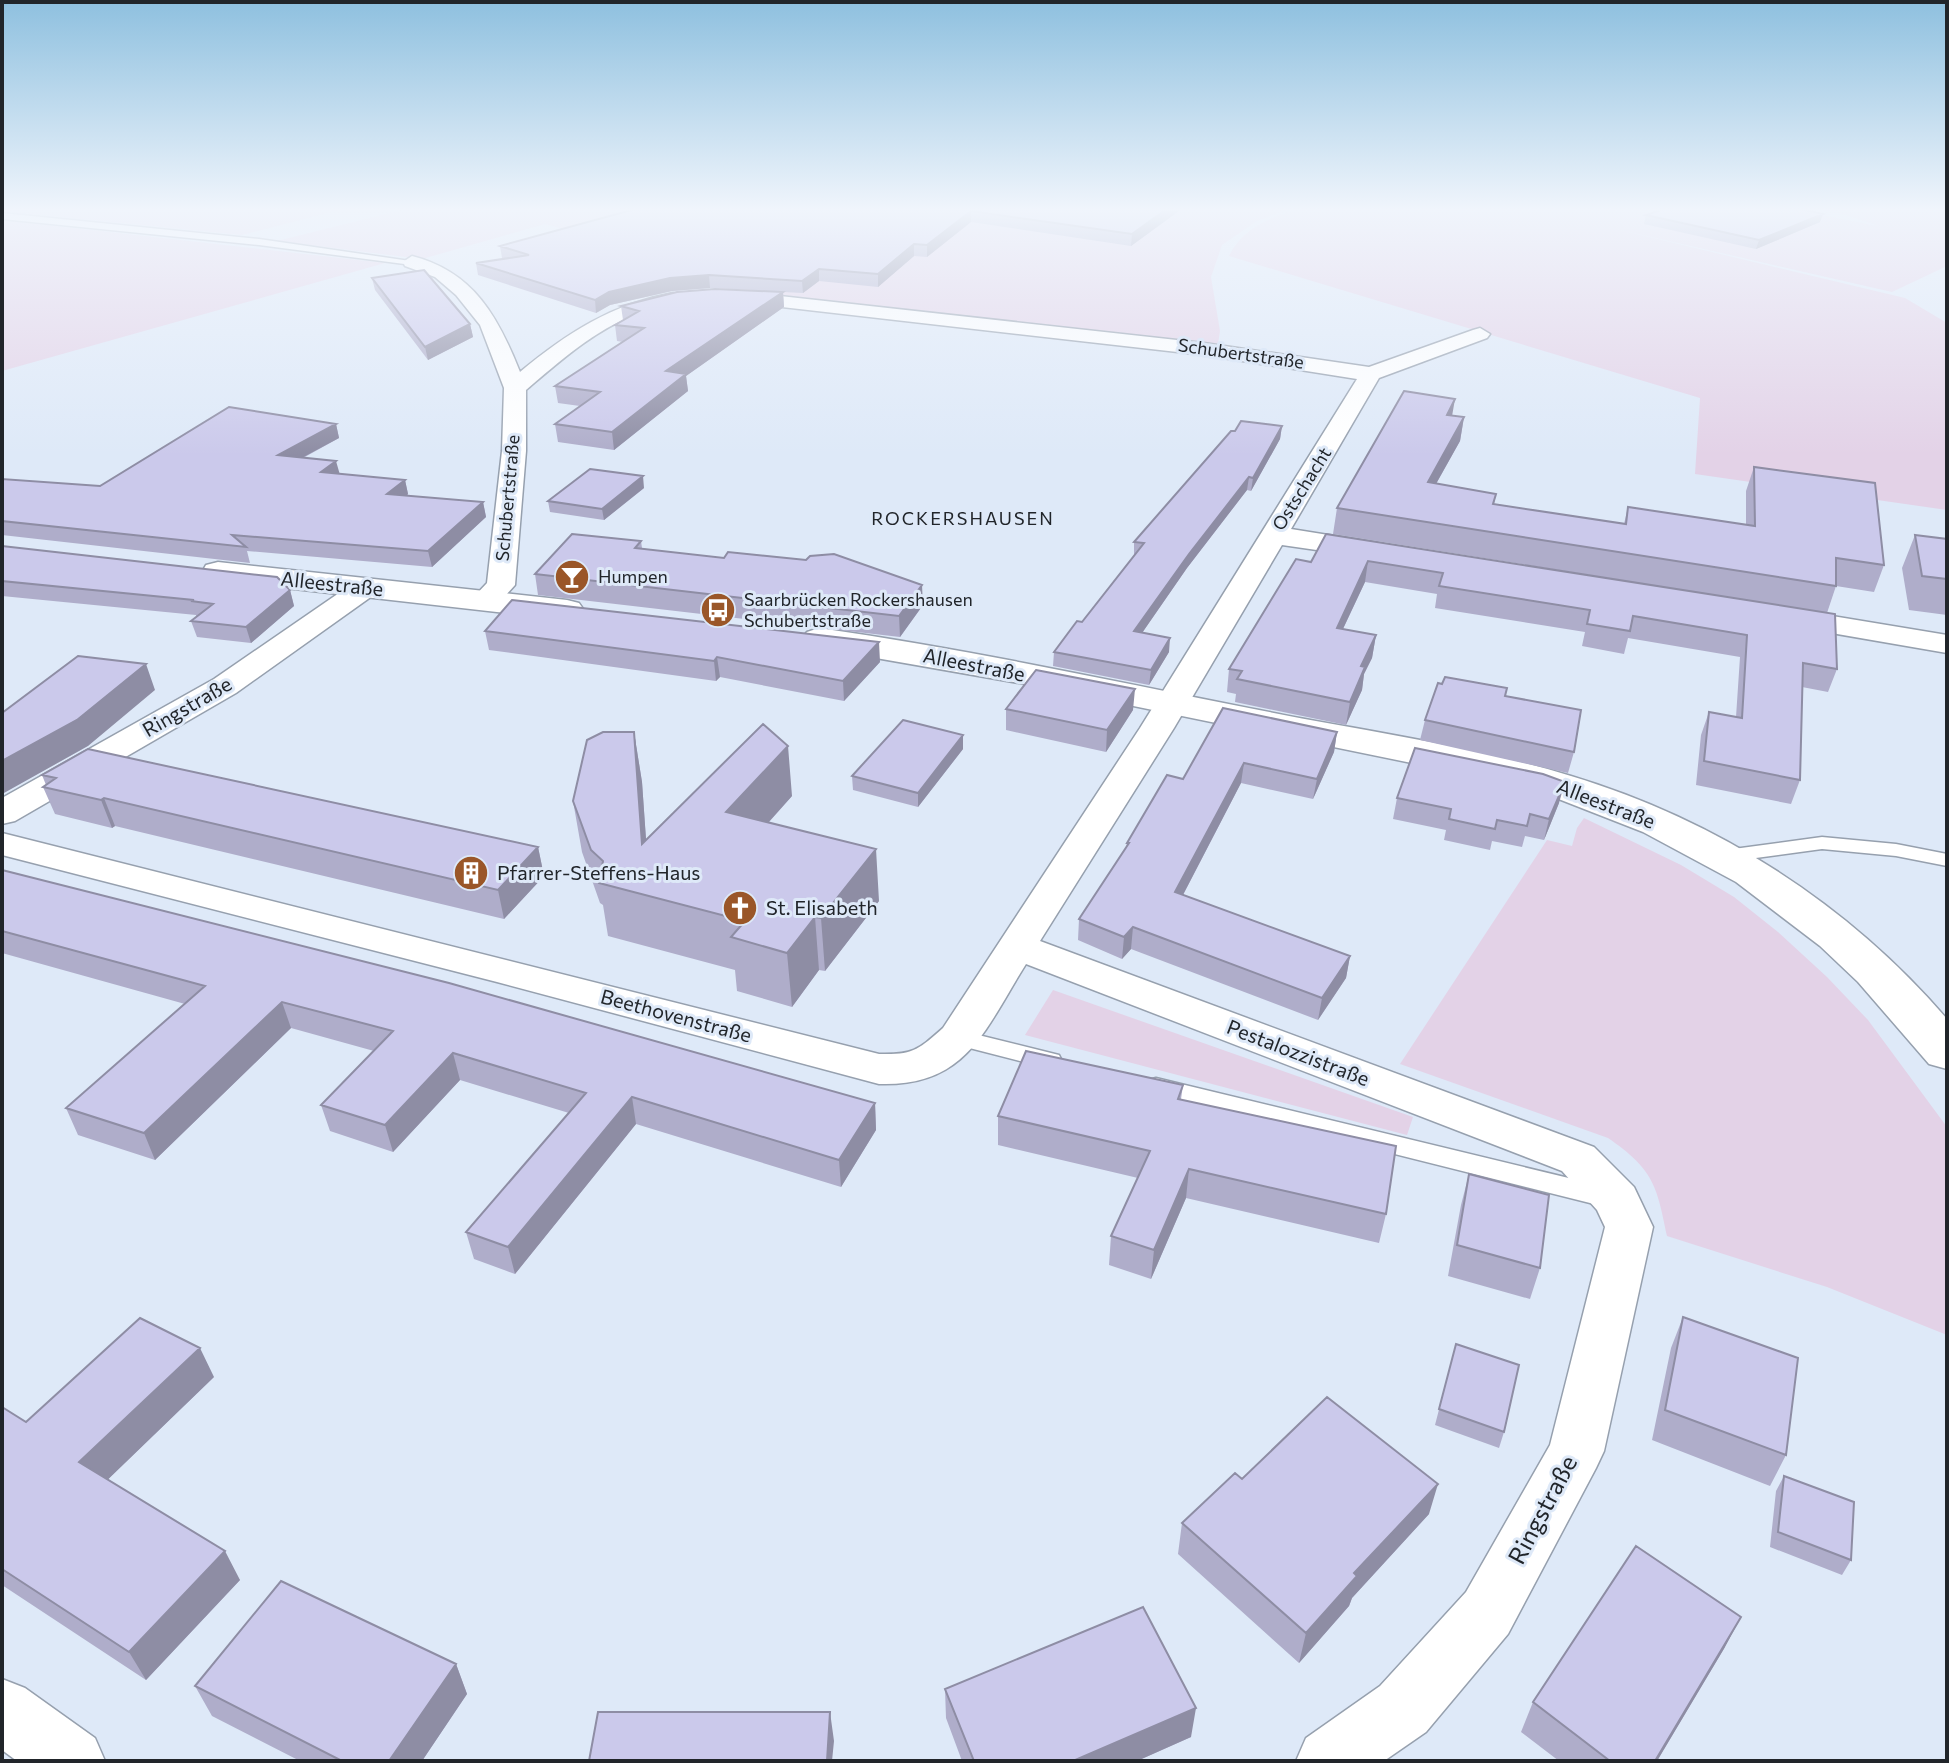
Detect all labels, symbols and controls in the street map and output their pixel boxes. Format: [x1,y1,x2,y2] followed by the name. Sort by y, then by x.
[1177,333,1305,373] street label: Schubertstraße
[491,434,523,562] street label: Schubertstraße
[1267,443,1335,534] street label: Ostschacht
[871,507,1055,529] district label: ROCKERSHAUSEN
[553,558,591,596] bar icon: Humpen
[598,565,668,587] place label: Humpen
[280,566,385,600] street label: Alleestraße
[744,588,973,631] place label: Saarbrücken Rockershausen Schubertstraße
[699,591,737,629] bus stop icon: Saarbrücken Rockershausen Schubertstraße
[921,642,1027,686] street label: Alleestraße
[138,671,235,741] street label: Ringstraße
[1554,773,1659,833] street label: Alleestraße
[452,854,490,892] building icon: Pfarrer-Steffens-Haus
[497,860,700,884] place label: Pfarrer-Steffens-Haus
[721,889,759,927] church icon: St. Elisabeth
[766,895,878,919] place label: St. Elisabeth
[598,983,754,1047] street label: Beethovenstraße
[1224,1014,1373,1090] street label: Pestalozzistraße
[1501,1450,1582,1569] street label: Ringstraße

